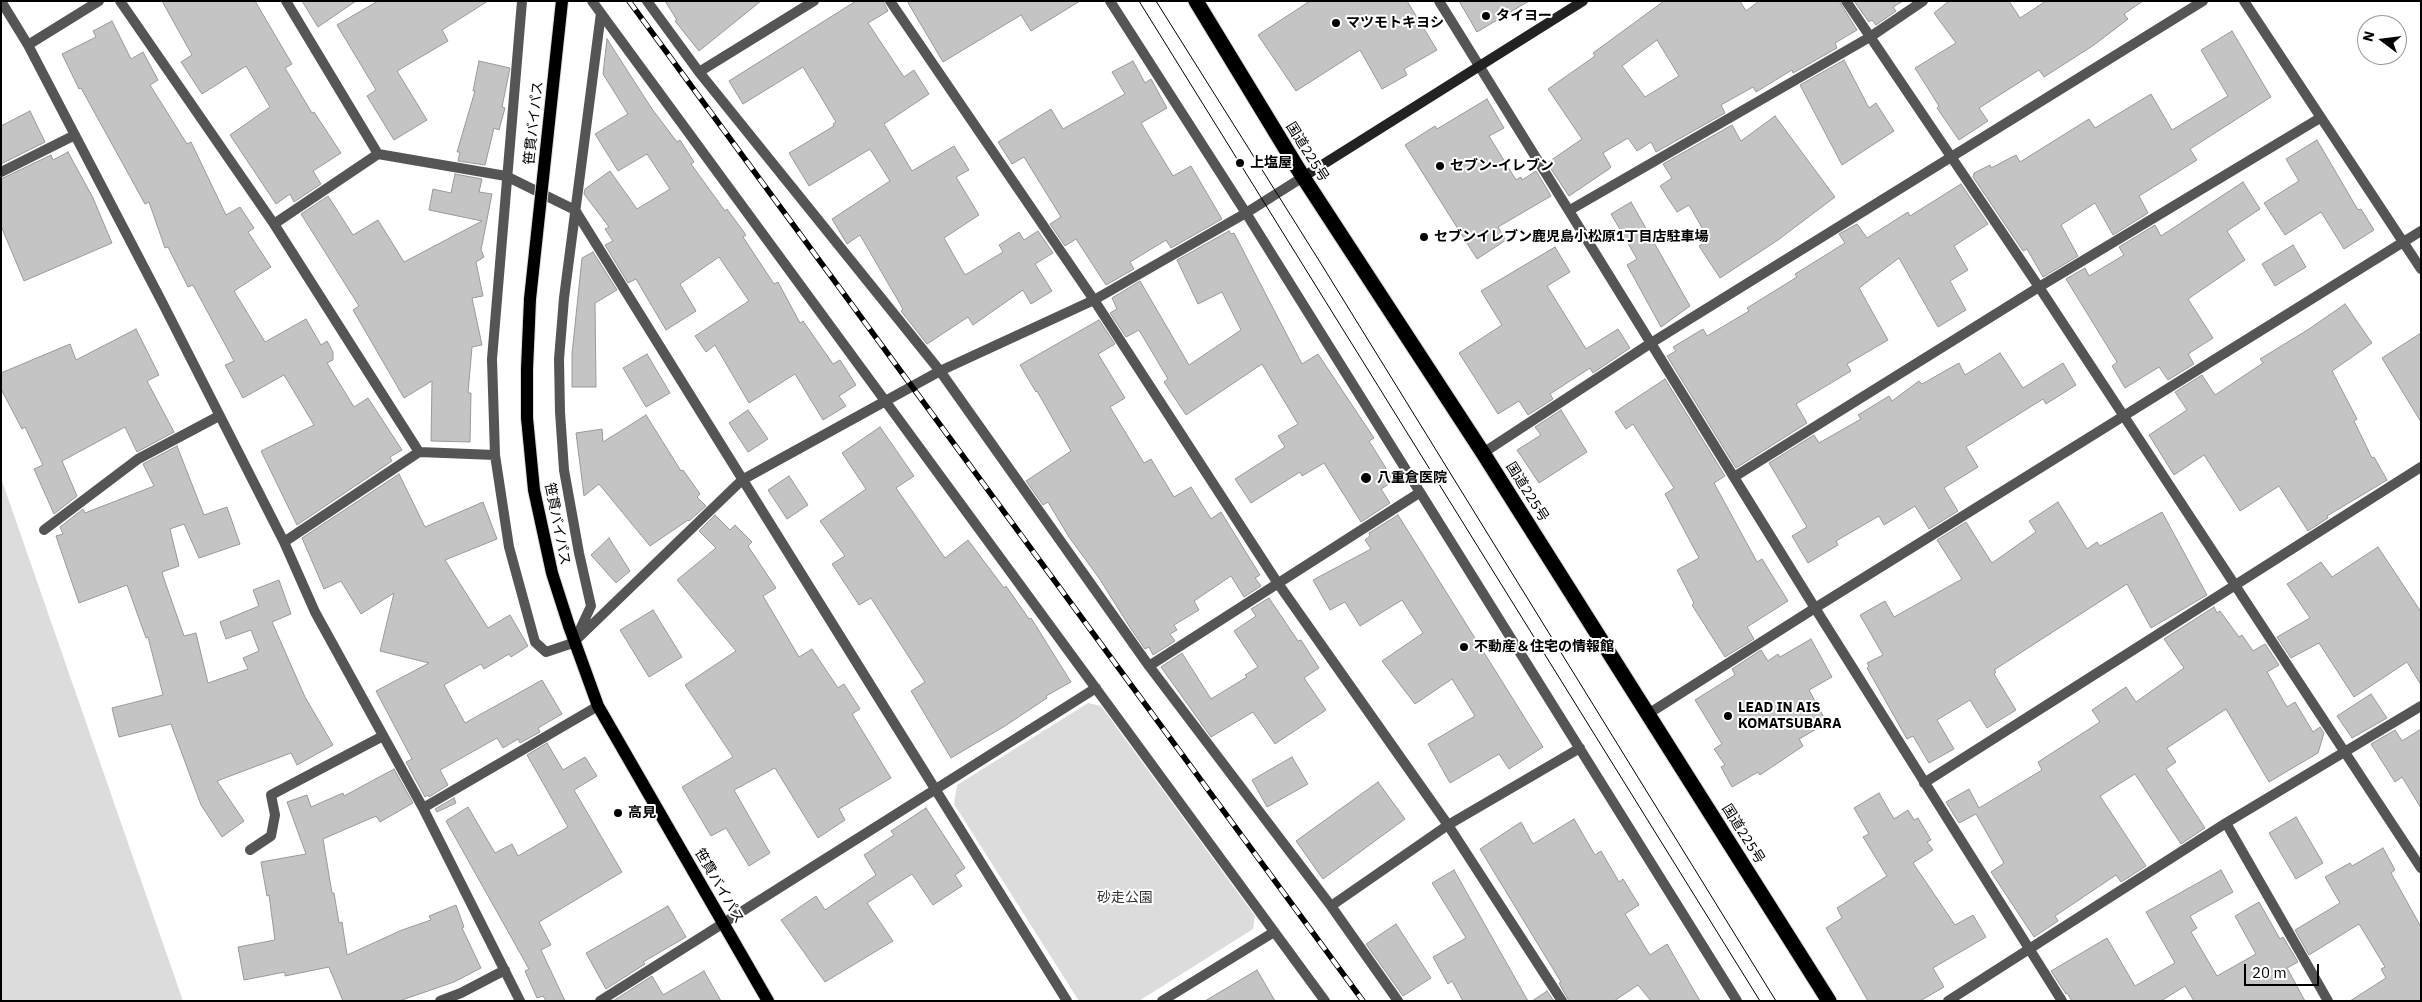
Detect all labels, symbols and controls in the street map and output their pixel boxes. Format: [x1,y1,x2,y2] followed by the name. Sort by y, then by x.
[1496,8,1552,24] place label: タイヨー
[1480,10,1492,22] marker: タイヨー
[1346,15,1444,31] place label: マツモトキヨシ
[2357,15,2407,65] north arrow
[1330,17,1342,29] marker: マツモトキヨシ
[2358,29,2378,44] text: N
[521,80,547,166] street label: 笹貫バイパス
[1282,119,1332,185] street label: 国道225号
[1250,155,1292,171] place label: 上塩屋
[1234,157,1246,169] marker: 上塩屋
[1450,158,1554,174] place label: セブン-イレブン
[1434,160,1446,172] marker: セブン-イレブン
[1434,229,1708,245] place label: セブンイレブン鹿児島小松原1丁目店駐車場
[1418,231,1430,243] marker: セブンイレブン鹿児島小松原1丁目店駐車場
[1502,459,1552,525] street label: 国道225号
[1377,470,1447,486] place label: 八重倉医院
[1359,471,1373,485] marker: 八重倉医院
[541,481,573,567] street label: 笹貫バイパス
[1474,639,1614,655] place label: 不動産＆住宅の情報館
[1458,641,1470,653] marker: 不動産＆住宅の情報館
[1738,700,1842,732] place label: LEAD IN AIS KOMATSUBARA
[1722,710,1734,722] marker: LEAD IN AIS KOMATSUBARA
[1718,801,1768,867] street label: 国道225号
[628,805,656,821] place label: 高見
[612,807,624,819] marker: 高見
[691,845,747,927] street label: 笹貫バイパス
[1097,890,1153,906] park label: 砂走公園
[2247,954,2322,986] scale bar
[2252,963,2287,982] text: 20 m

